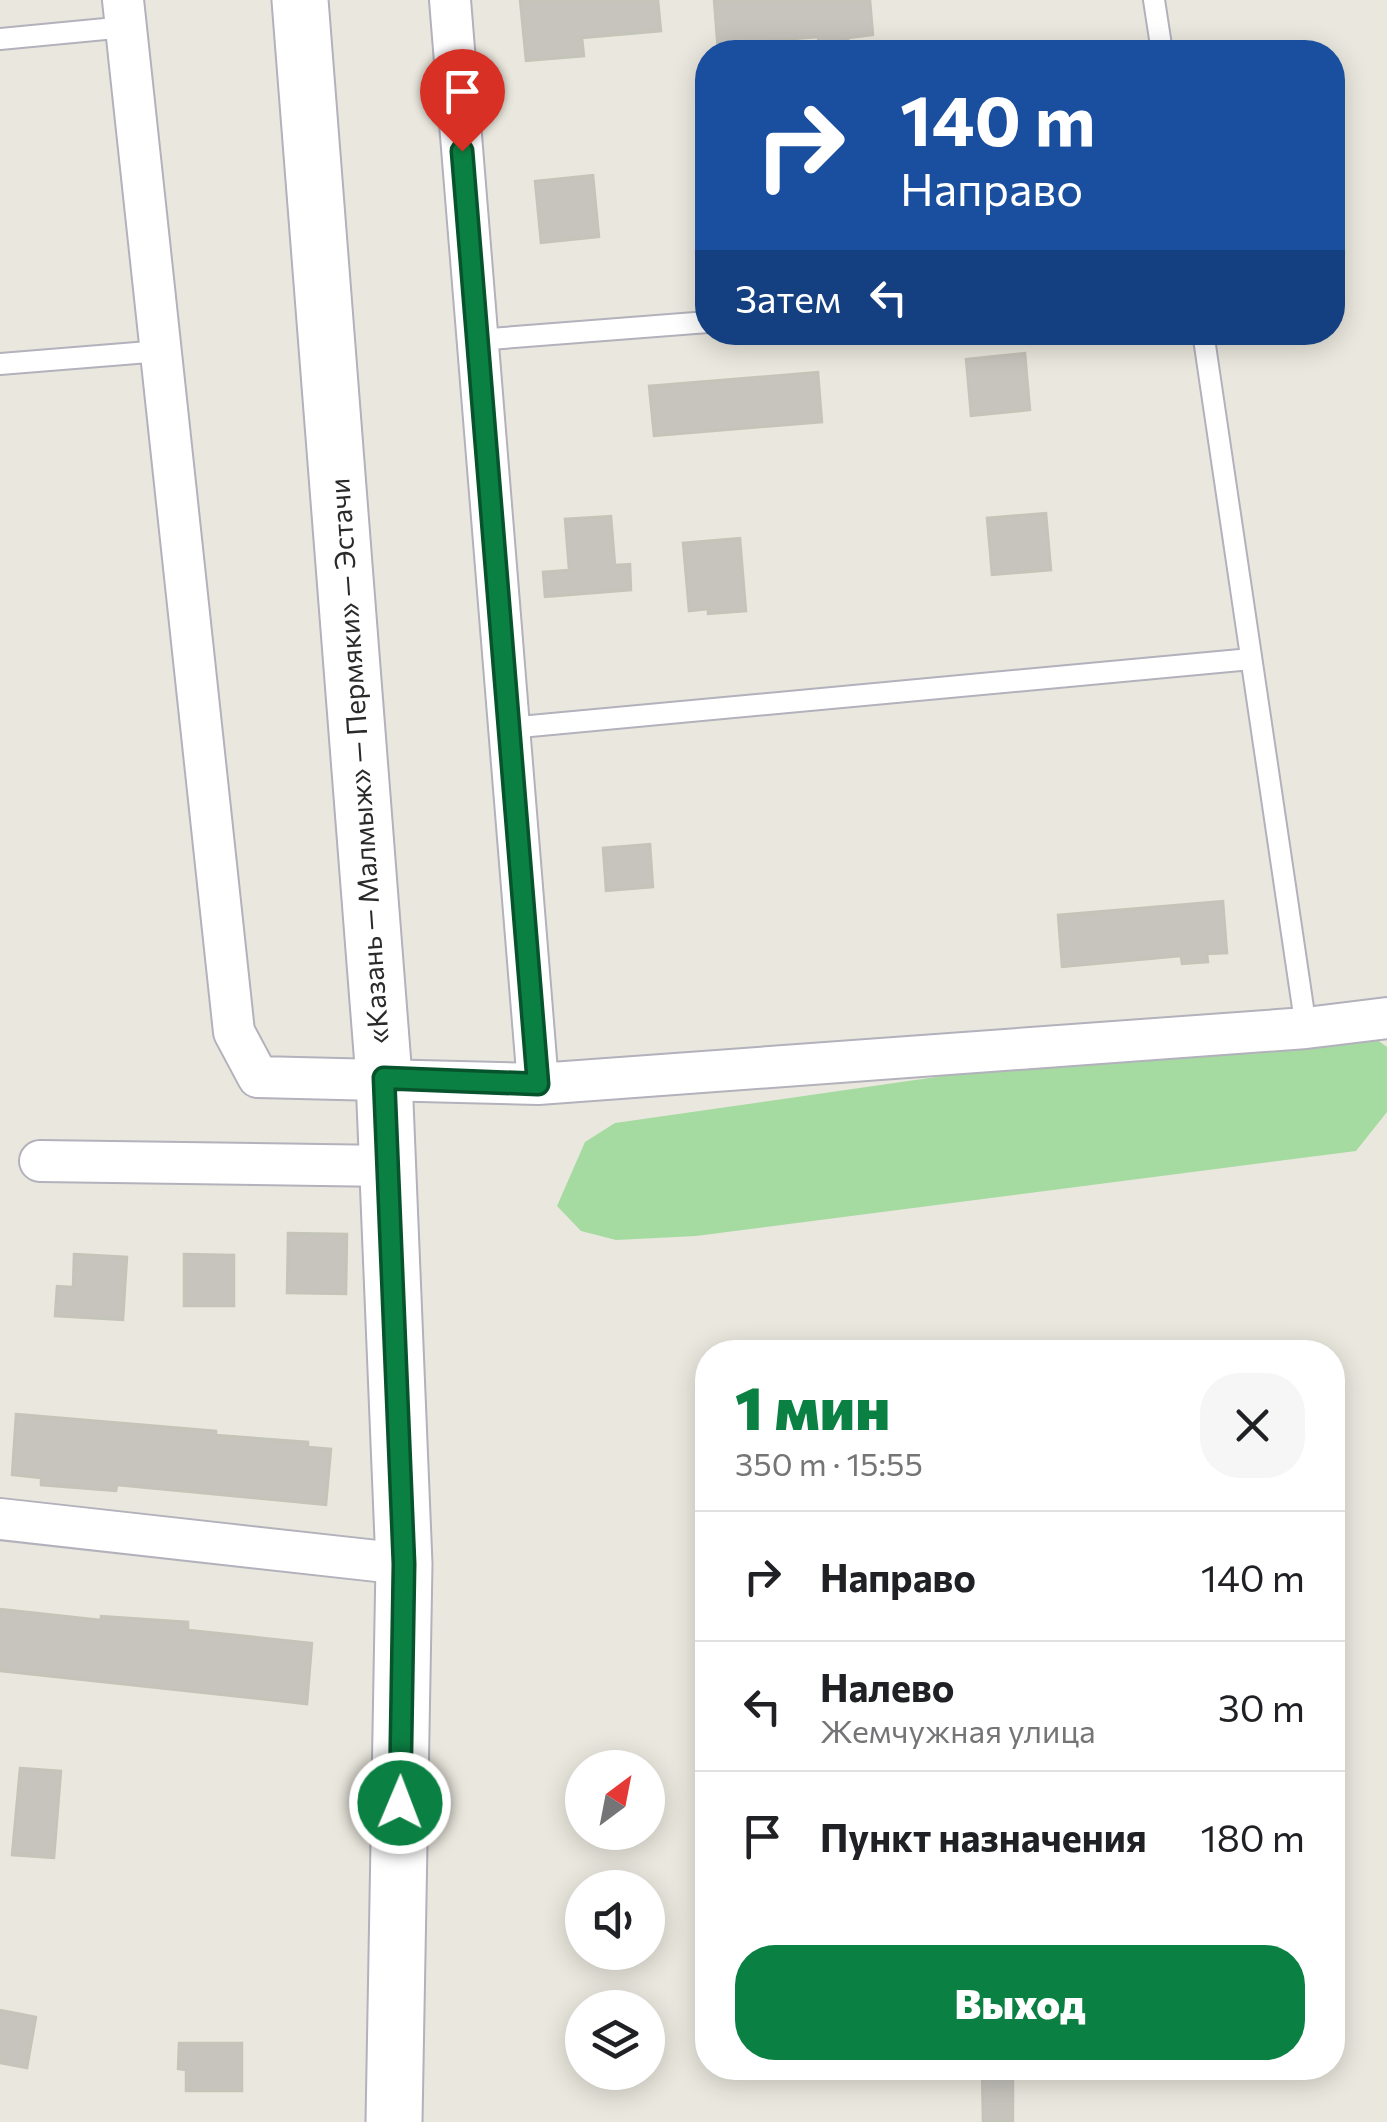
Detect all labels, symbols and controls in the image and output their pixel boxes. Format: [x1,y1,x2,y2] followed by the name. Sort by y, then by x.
[420,49,505,152] pin
[435,64,490,119] icon: arrive
[900,75,1096,160] text: 140 m
[735,80,865,210] icon: right
[900,160,1083,215] text: Направо
[861,270,916,325] icon: left
[735,274,841,321] text: Затем
[321,477,395,1045] street label: «Казань — Малмыж» — Пермяки» — Эстачи
[735,1369,890,1442] text: 1 мин
[1200,1373,1305,1478] button: close
[735,1443,923,1483] text: 350 m · 15:55
[735,1549,790,1604] icon: right
[820,1553,976,1600] text: Направо
[1201,1553,1305,1600] text: 140 m
[820,1663,954,1710] text: Налево
[735,1679,790,1734] icon: left
[1218,1683,1305,1730] text: 30 m
[820,1710,1096,1750] text: Жемчужная улица
[565,1750,665,1850] north arrow
[565,1750,665,2090] map controls
[348,1751,452,1855] position arrow
[735,1809,790,1864] icon: arrive
[820,1813,1147,1860] text: Пункт назначения
[1200,1813,1305,1860] text: 180 m
[565,1870,665,1970] button: sound
[735,1945,1305,2060] button: Выход
[565,1990,665,2090] button: layers

